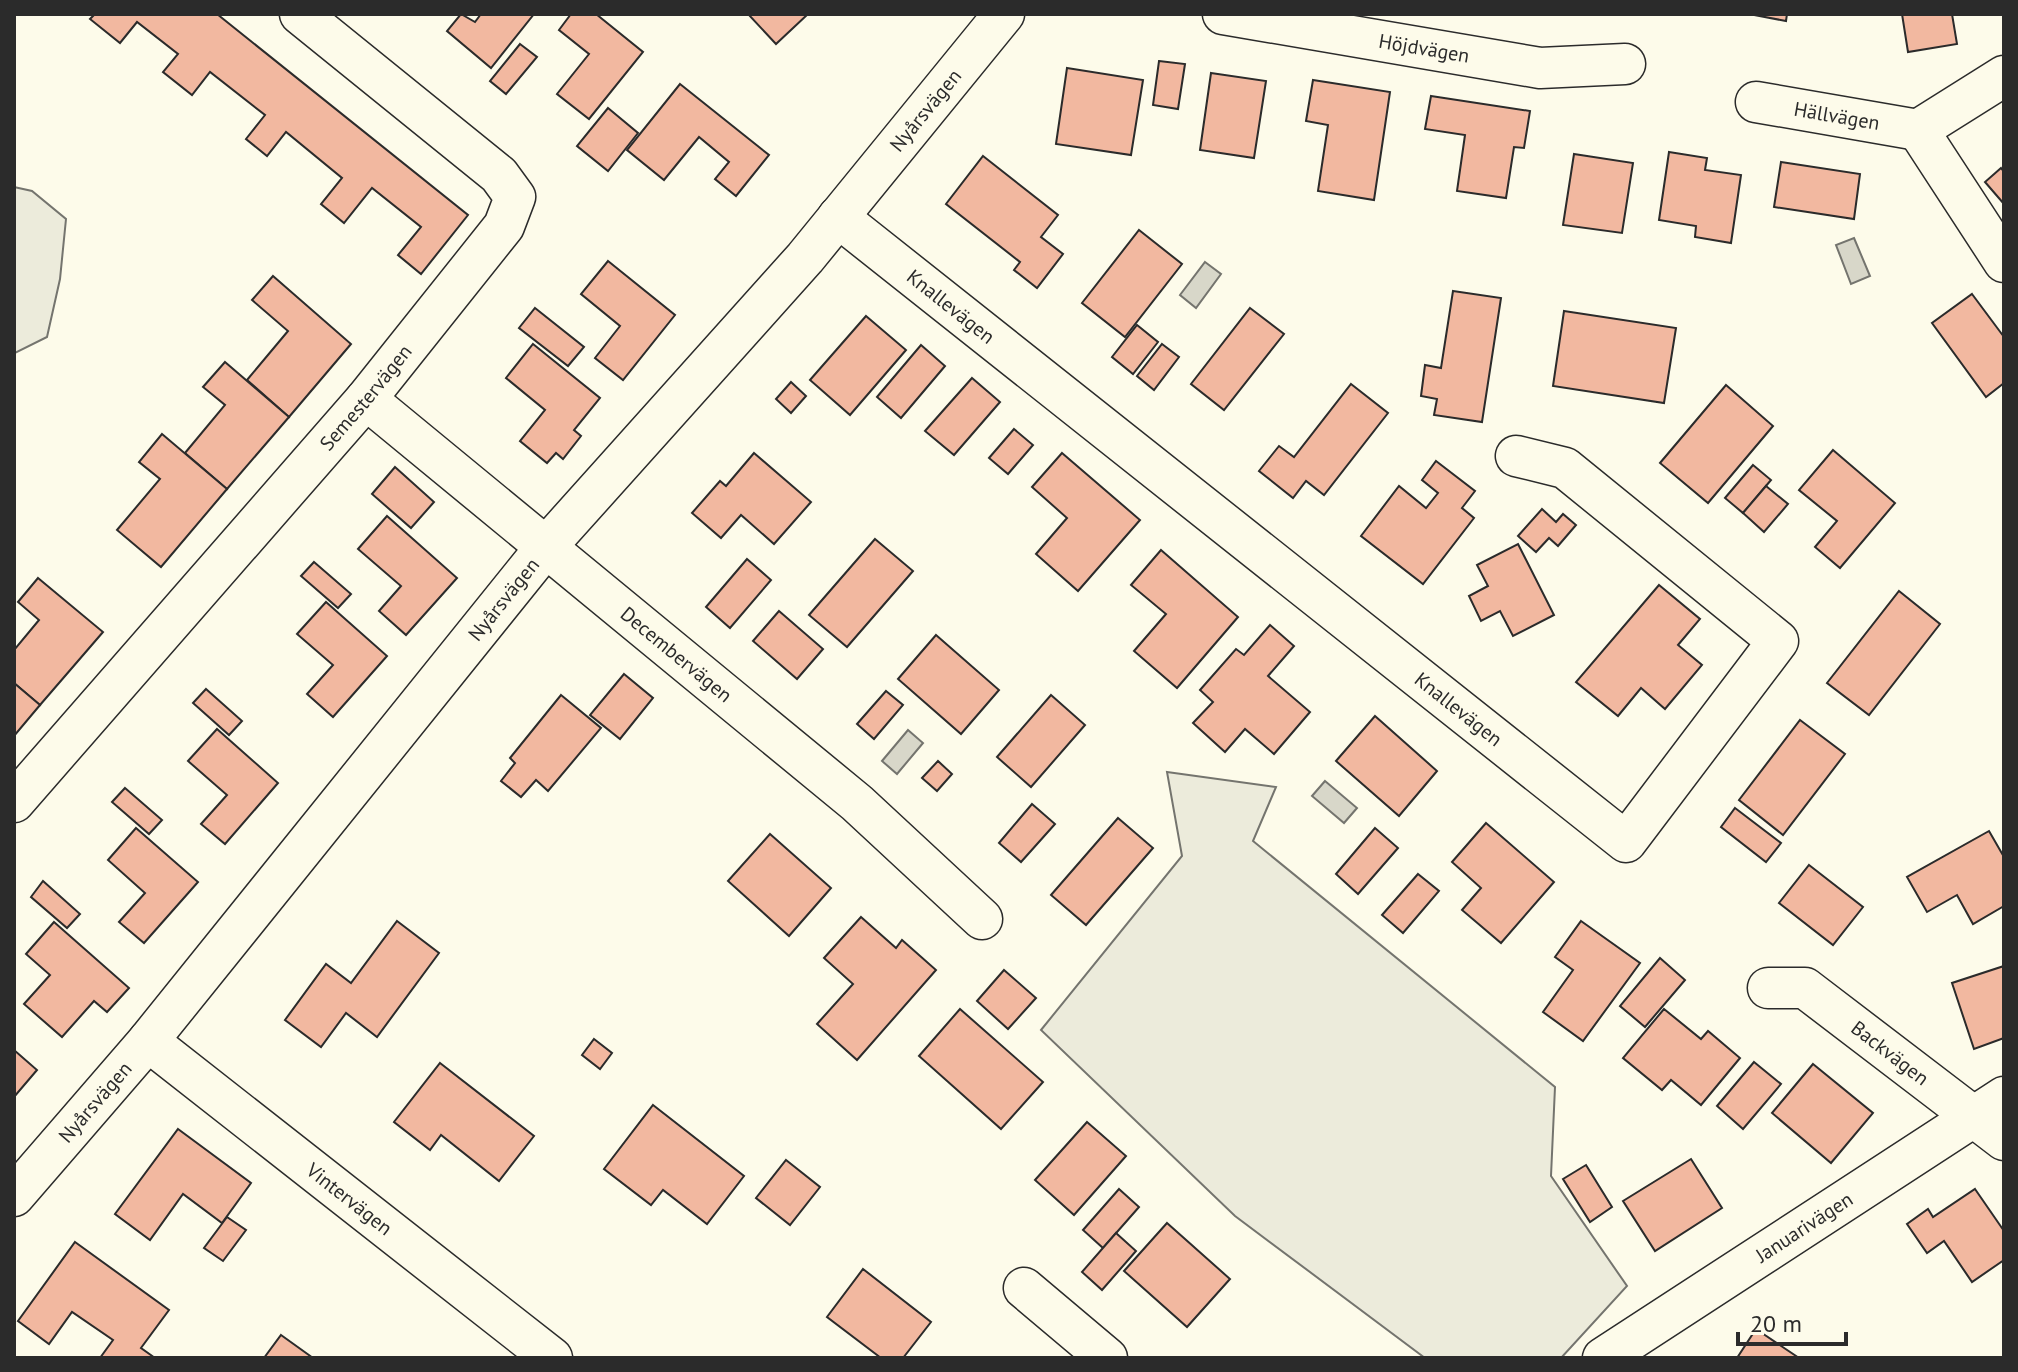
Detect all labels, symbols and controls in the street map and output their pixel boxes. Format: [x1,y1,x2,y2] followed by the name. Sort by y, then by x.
[1377,28,1472,69] street label: Höjdvägen
[884,64,967,157] street label: Nyårsvägen
[1792,96,1882,136] street label: Hällvägen
[901,264,1000,349] street label: Knallevägen
[314,339,417,456] street label: Semestervägen
[462,552,545,646] street label: Nyårsvägen
[615,601,738,708] street label: Decembervägen
[1409,666,1508,752] street label: Knallevägen
[1846,1015,1934,1091] street label: Backvägen
[53,1056,137,1148] street label: Nyårsvägen
[300,1156,398,1241] street label: Vintervägen
[1750,1186,1858,1269] street label: Januarivägen
[1738,1296,1846,1346] scale bar
[1750,1308,1802,1339] text: 20 m

